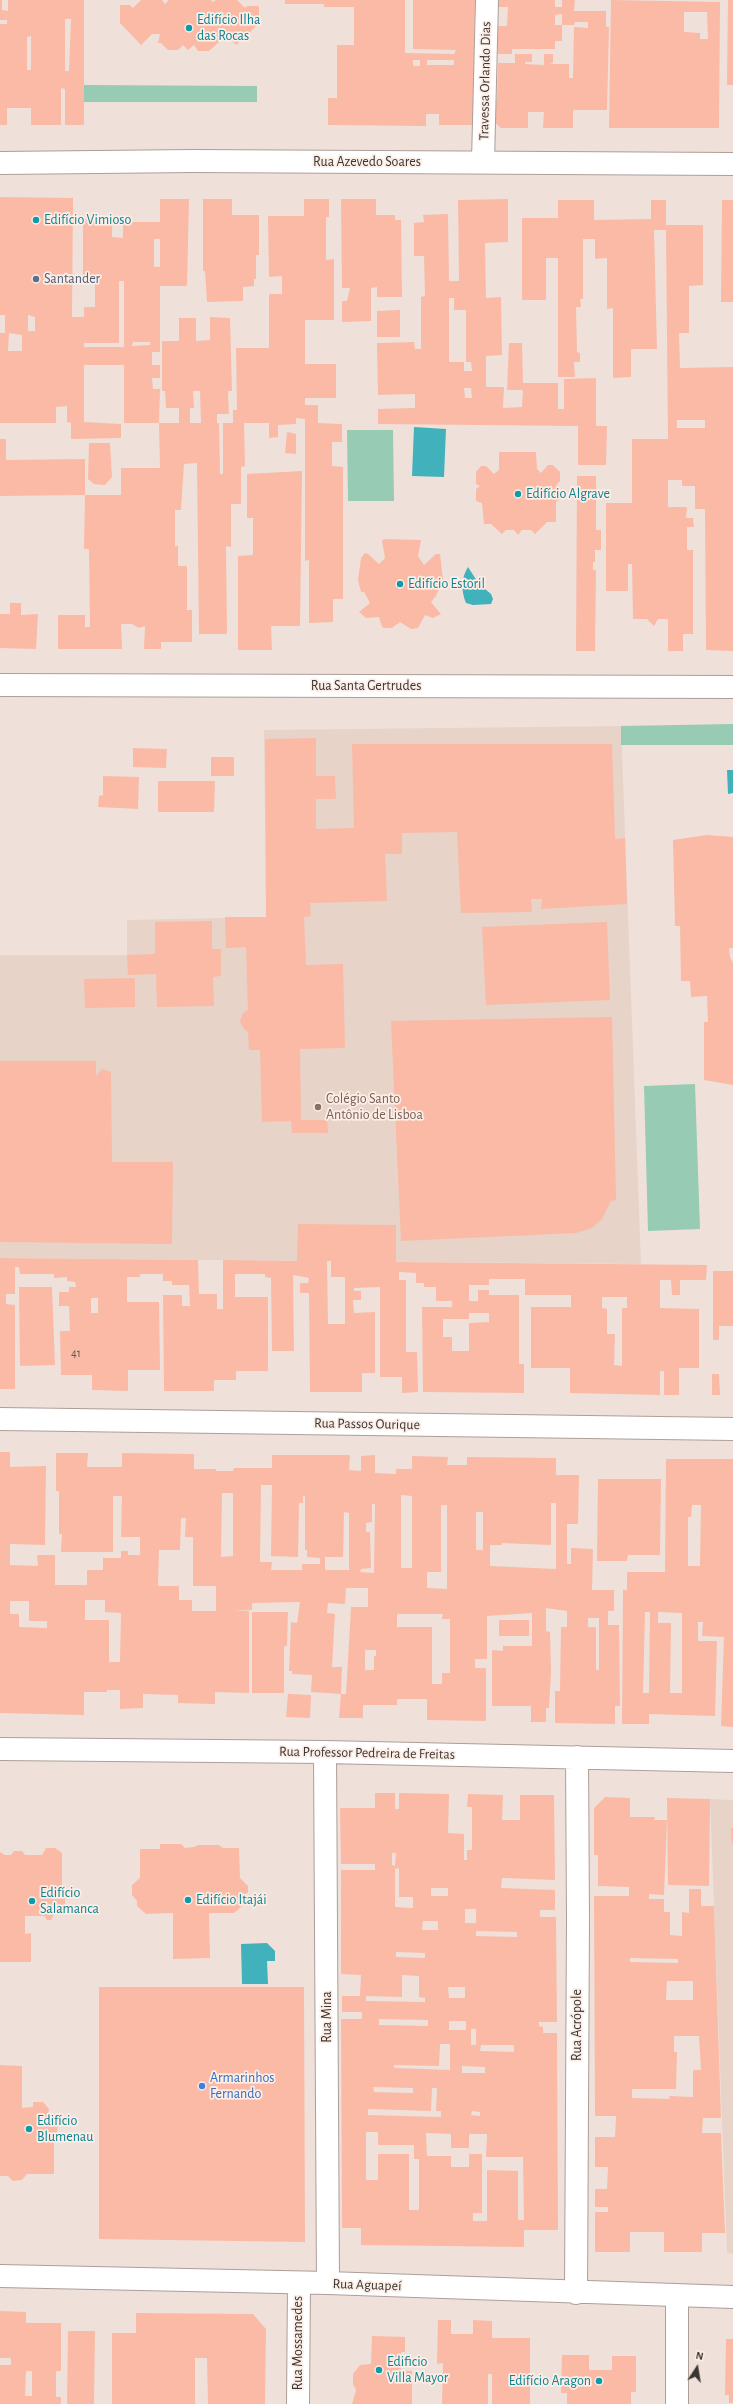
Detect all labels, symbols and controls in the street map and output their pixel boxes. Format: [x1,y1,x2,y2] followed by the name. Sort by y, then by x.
[197,12,261,44] place label: Edifício Ilha das Rocas
[476,21,494,141] street label: Travessa Orlando Dias
[184,23,194,33] marker: Edifício Ilha das Rocas
[313,154,421,170] street label: Rua Azevedo Soares
[44,212,131,228] place label: Edifício Vimioso
[31,215,41,225] marker: Edifício Vimioso
[44,271,100,287] place label: Santander
[31,274,41,284] marker: Santander
[526,486,610,502] place label: Edifício Algrave
[513,489,523,499] marker: Edifício Algrave
[408,576,485,592] place label: Edifício Estoril
[395,579,405,589] marker: Edifício Estoril
[311,678,421,694] street label: Rua Santa Gertrudes
[326,1091,423,1124] place label: Colégio Santo Antônio de Lisboa
[313,1102,323,1112] marker: Colégio Santo Antônio de Lisboa
[71,1346,81,1360] house number: 41
[314,1415,420,1433] street label: Rua Passos Ourique
[279,1743,455,1763] street label: Rua Professor Pedreira de Freitas
[40,1885,99,1918] place label: Edifício Salamanca
[196,1892,267,1908] place label: Edifício Itajái
[183,1895,193,1905] marker: Edifício Itajái
[27,1896,37,1906] marker: Edifício Salamanca
[569,1989,585,2061] street label: Rua Acrópole
[319,1991,335,2043] street label: Rua Mina
[210,2070,274,2102] place label: Armarinhos Fernando
[197,2081,207,2091] marker: Armarinhos Fernando
[37,2113,93,2146] place label: Edifício Blumenau
[24,2124,34,2134] marker: Edifício Blumenau
[332,2275,402,2295] street label: Rua Aguapeí
[290,2296,306,2390] street label: Rua Mossamedes
[677,2348,717,2388] north arrow
[695,2350,704,2362] text: N
[387,2354,448,2386] place label: Edificio Villa Mayor
[374,2365,384,2375] marker: Edificio Villa Mayor
[509,2373,591,2389] place label: Edifício Aragon
[594,2376,604,2386] marker: Edifício Aragon

